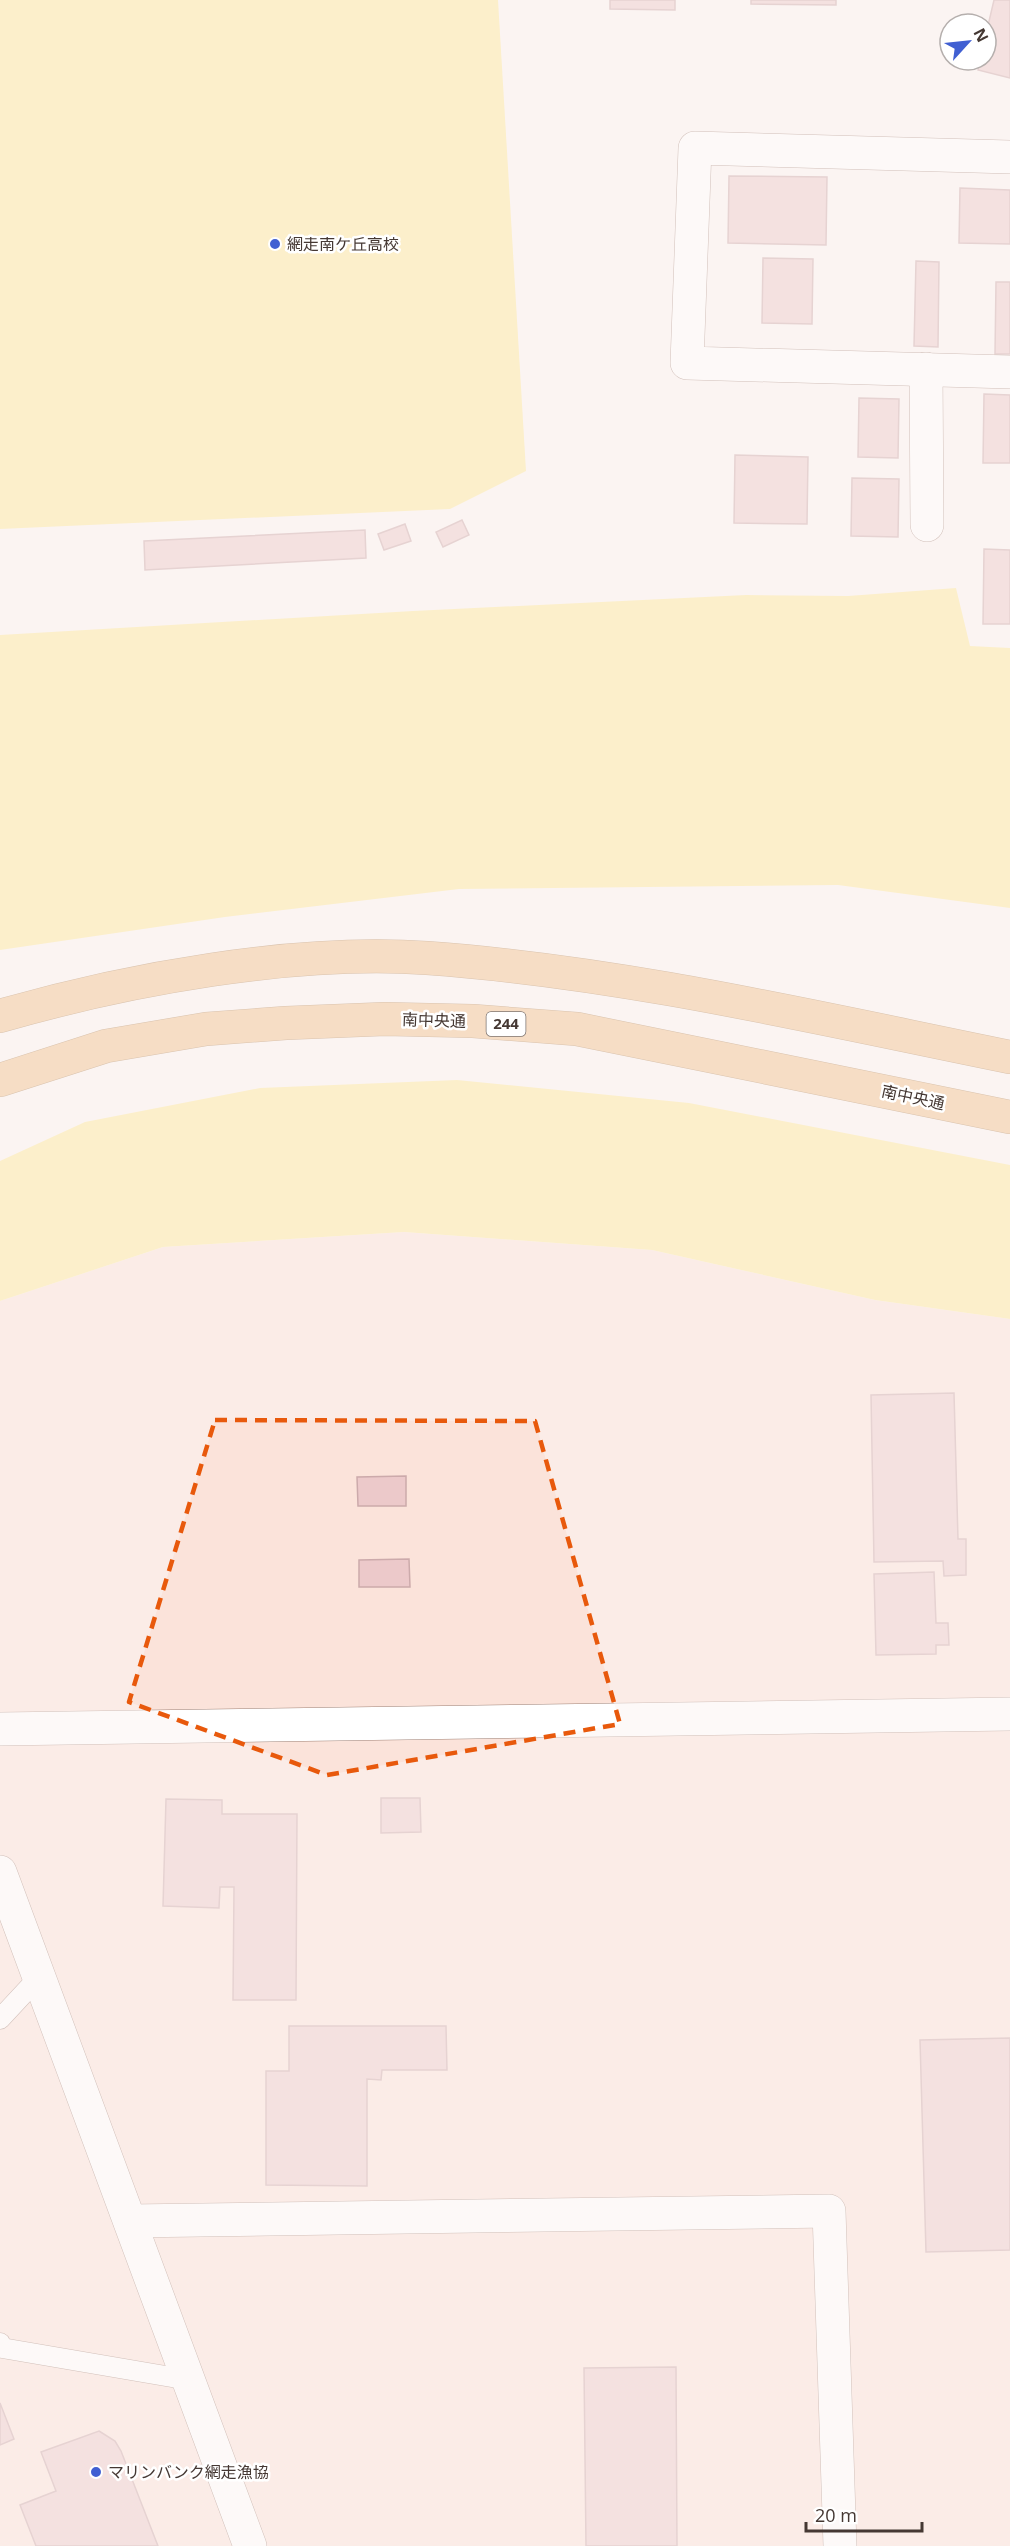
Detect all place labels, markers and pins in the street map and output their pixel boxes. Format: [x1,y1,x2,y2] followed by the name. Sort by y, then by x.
[287,233,399,255] place label: 網走南ケ丘高校
[268,237,282,251] marker: 網走南ケ丘高校
[108,2461,269,2483] place label: マリンバンク網走漁協
[89,2465,103,2479] marker: マリンバンク網走漁協

